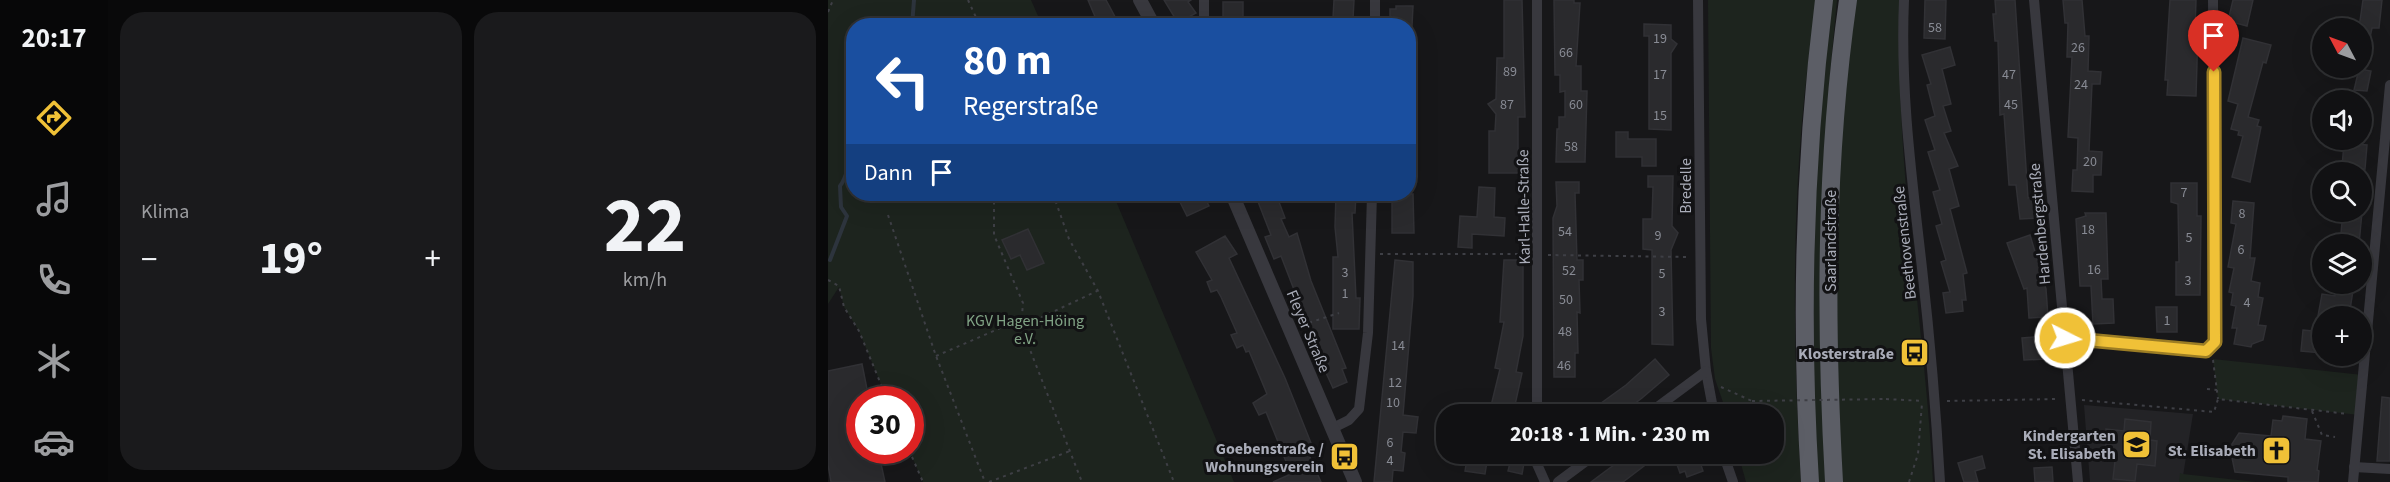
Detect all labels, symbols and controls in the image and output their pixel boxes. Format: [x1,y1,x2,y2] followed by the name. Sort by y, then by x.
[2188,10,2239,72] pin
[1928,18,1942,38] house number: 58
[2312,18,2372,78] north arrow
[2312,18,2372,366] map controls
[21,19,87,58] text: 20:17
[2197,19,2230,52] icon: arrive
[1653,29,1667,49] house number: 19
[963,31,1052,91] text: 80 m
[2071,38,2085,58] house number: 26
[864,42,942,120] icon: left
[1559,43,1573,63] house number: 66
[1503,62,1517,82] house number: 89
[1653,65,1667,85] house number: 17
[2002,65,2016,85] house number: 47
[2074,75,2088,95] house number: 24
[963,87,1098,126] text: Regerstraße
[2312,90,2372,150] button: sound
[1500,95,1514,115] house number: 87
[1569,95,1583,115] house number: 60
[2004,95,2018,115] house number: 45
[33,97,75,139] icon: directions
[1653,106,1667,126] house number: 15
[1564,137,1578,157] house number: 58
[1512,149,1536,265] street label: Karl-Halle-Straße
[2083,152,2097,172] house number: 20
[925,156,958,189] icon: arrive
[864,157,913,189] text: Dann
[1675,158,1697,214] street label: Bredelle
[2024,162,2056,286] street label: Hardenbergstraße
[2312,162,2372,222] button: search
[604,171,686,282] text: 22
[33,178,75,220] icon: music
[2181,183,2188,203] house number: 7
[1888,185,1922,301] street label: Beethovenstraße
[1820,190,1842,292] street label: Saarlandstraße
[141,198,189,226] text: Klima
[2239,204,2246,224] house number: 8
[2081,220,2095,240] house number: 18
[1558,222,1572,242] house number: 54
[1655,226,1662,246] house number: 9
[259,227,323,291] text: 19°
[2186,228,2193,248] house number: 5
[2312,234,2372,294] button: layers
[141,236,157,283] text: −
[425,236,441,283] text: +
[2238,240,2245,260] house number: 6
[33,259,75,301] icon: phone
[2087,260,2101,280] house number: 16
[1562,261,1576,281] house number: 52
[1342,263,1349,283] house number: 3
[1659,264,1666,284] house number: 5
[623,266,667,294] text: km/h
[2185,271,2192,291] house number: 3
[1342,284,1349,304] house number: 1
[1281,287,1335,376] street label: Fleyer Straße
[1559,290,1573,310] house number: 50
[2244,293,2251,313] house number: 4
[1659,302,1666,322] house number: 3
[2033,306,2097,370] position arrow
[2312,306,2372,366] button: +
[966,310,1084,350] park label: KGV Hagen-Höing e.V.
[2164,311,2171,331] house number: 1
[1558,322,1572,342] house number: 48
[1391,336,1405,356] house number: 14
[1899,337,1931,369] bus stop icon: Klosterstraße
[33,340,75,382] icon: climate
[1798,343,1894,365] place label: Klosterstraße
[1557,356,1571,376] house number: 46
[1388,373,1402,393] house number: 12
[846,386,924,464] speed limit sign: 30
[1386,393,1400,413] house number: 10
[1510,418,1710,450] text: 20:18 · 1 Min. · 230 m
[33,421,75,463] icon: car
[2023,425,2116,465] place label: Kindergarten St. Elisabeth
[2121,428,2153,460] school or university icon: Kindergarten St. Elisabeth
[1387,433,1394,453] house number: 6
[2261,434,2293,466] church icon: St. Elisabeth
[1205,438,1324,478] place label: Goebenstraße / Wohnungsverein
[2168,440,2256,462] place label: St. Elisabeth
[1329,441,1361,473] bus stop icon: Goebenstraße / Wohnungsverein
[1387,451,1394,471] house number: 4

